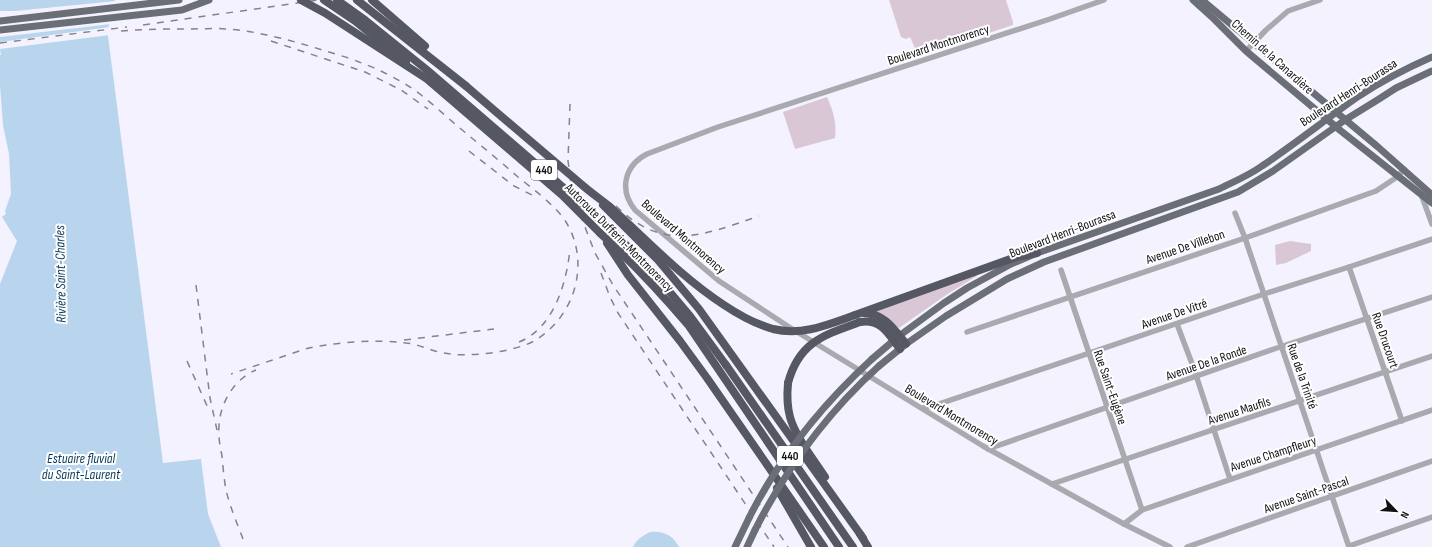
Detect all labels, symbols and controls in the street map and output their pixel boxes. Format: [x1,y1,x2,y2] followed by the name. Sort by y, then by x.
[1228,16,1317,98] street label: Chemin de la Canardière
[885,21,991,69] street label: Boulevard Montmorency
[1297,55,1400,130] street label: Boulevard Henri-Bourassa
[531,160,557,180] road number: 440
[561,179,677,295] street label: Autoroute Dufferin-Montmorency
[638,196,729,278] street label: Boulevard Montmorency
[1007,206,1118,262] street label: Boulevard Henri-Bourassa
[51,225,70,323] water label: Rivière Saint-Charles
[1143,226,1227,268] street label: Avenue De Villebon
[1138,295,1209,333] street label: Avenue De Vitré
[1368,310,1402,370] street label: Rue Drucourt
[1283,341,1321,411] street label: Rue de la Trinité
[1163,342,1249,385] street label: Avenue De la Ronde
[1090,348,1130,427] street label: Rue Saint-Eugène
[902,381,1001,449] street label: Boulevard Montmorency
[1205,393,1273,429] street label: Avenue Maufils
[1227,432,1318,476] street label: Avenue Champfleury
[777,446,803,466] road number: 440
[42,450,121,483] water label: Estuaire fluvial du Saint-Laurent
[1261,473,1351,517] street label: Avenue Saint-Pascal
[1376,491,1416,531] north arrow
[1397,510,1412,521] text: N

